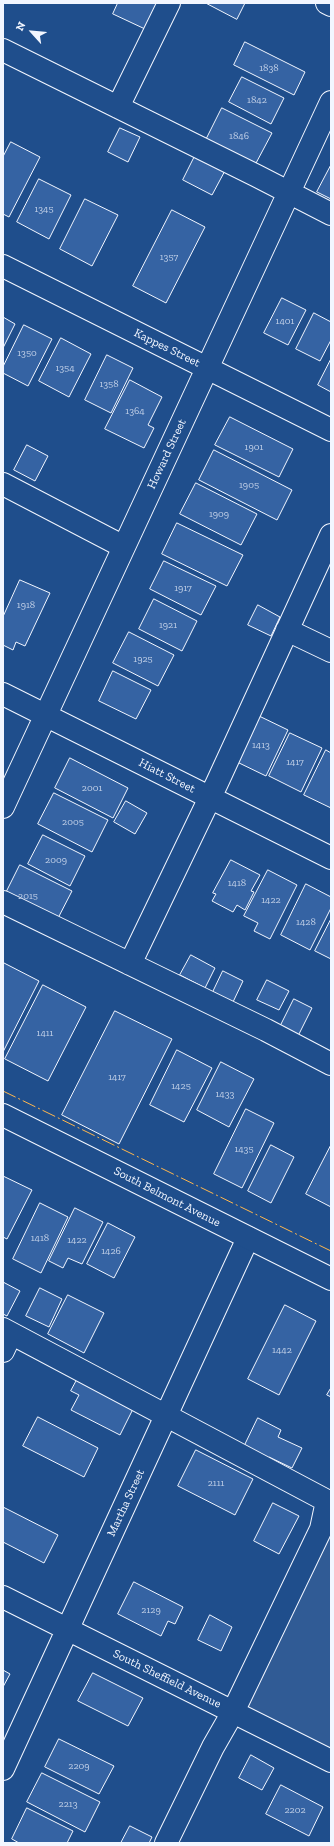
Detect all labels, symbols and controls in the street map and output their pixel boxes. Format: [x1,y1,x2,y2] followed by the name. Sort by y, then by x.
[12,12,52,52] north arrow
[13,20,29,33] text: N
[259,62,279,74] house number: 1838
[247,94,267,106] house number: 1842
[229,130,249,142] house number: 1846
[34,203,54,215] house number: 1345
[160,251,178,263] house number: 1357
[276,315,294,327] house number: 1401
[132,326,202,370] street label: Kappes Street
[17,347,37,359] house number: 1350
[55,362,75,374] house number: 1354
[99,378,119,390] house number: 1358
[125,405,145,417] house number: 1364
[144,417,190,491] street label: Howard Street
[245,441,263,453] house number: 1901
[239,479,259,491] house number: 1905
[209,508,229,520] house number: 1909
[174,582,192,594] house number: 1917
[17,599,35,611] house number: 1918
[159,619,177,631] house number: 1921
[133,653,153,665] house number: 1925
[252,739,270,751] house number: 1413
[136,756,198,796] street label: Hiatt Street
[286,756,304,768] house number: 1417
[82,782,102,794] house number: 2001
[62,816,84,828] house number: 2005
[45,854,67,866] house number: 2009
[228,877,246,889] house number: 1418
[18,890,38,902] house number: 2015
[261,894,281,906] house number: 1422
[296,916,316,928] house number: 1428
[37,1027,53,1039] house number: 1411
[108,1071,126,1083] house number: 1417
[171,1080,191,1092] house number: 1425
[215,1088,235,1100] house number: 1433
[234,1143,254,1155] house number: 1435
[111,1164,223,1230] street label: South Belmont Avenue
[31,1232,49,1244] house number: 1418
[67,1234,87,1246] house number: 1422
[101,1245,121,1257] house number: 1426
[272,1344,292,1356] house number: 1442
[104,1467,148,1539] street label: Martha Street
[208,1477,224,1489] house number: 2111
[141,1604,161,1616] house number: 2129
[111,1647,223,1711] street label: South Sheffield Avenue
[68,1760,90,1772] house number: 2209
[58,1798,78,1810] house number: 2213
[284,1804,306,1816] house number: 2202

